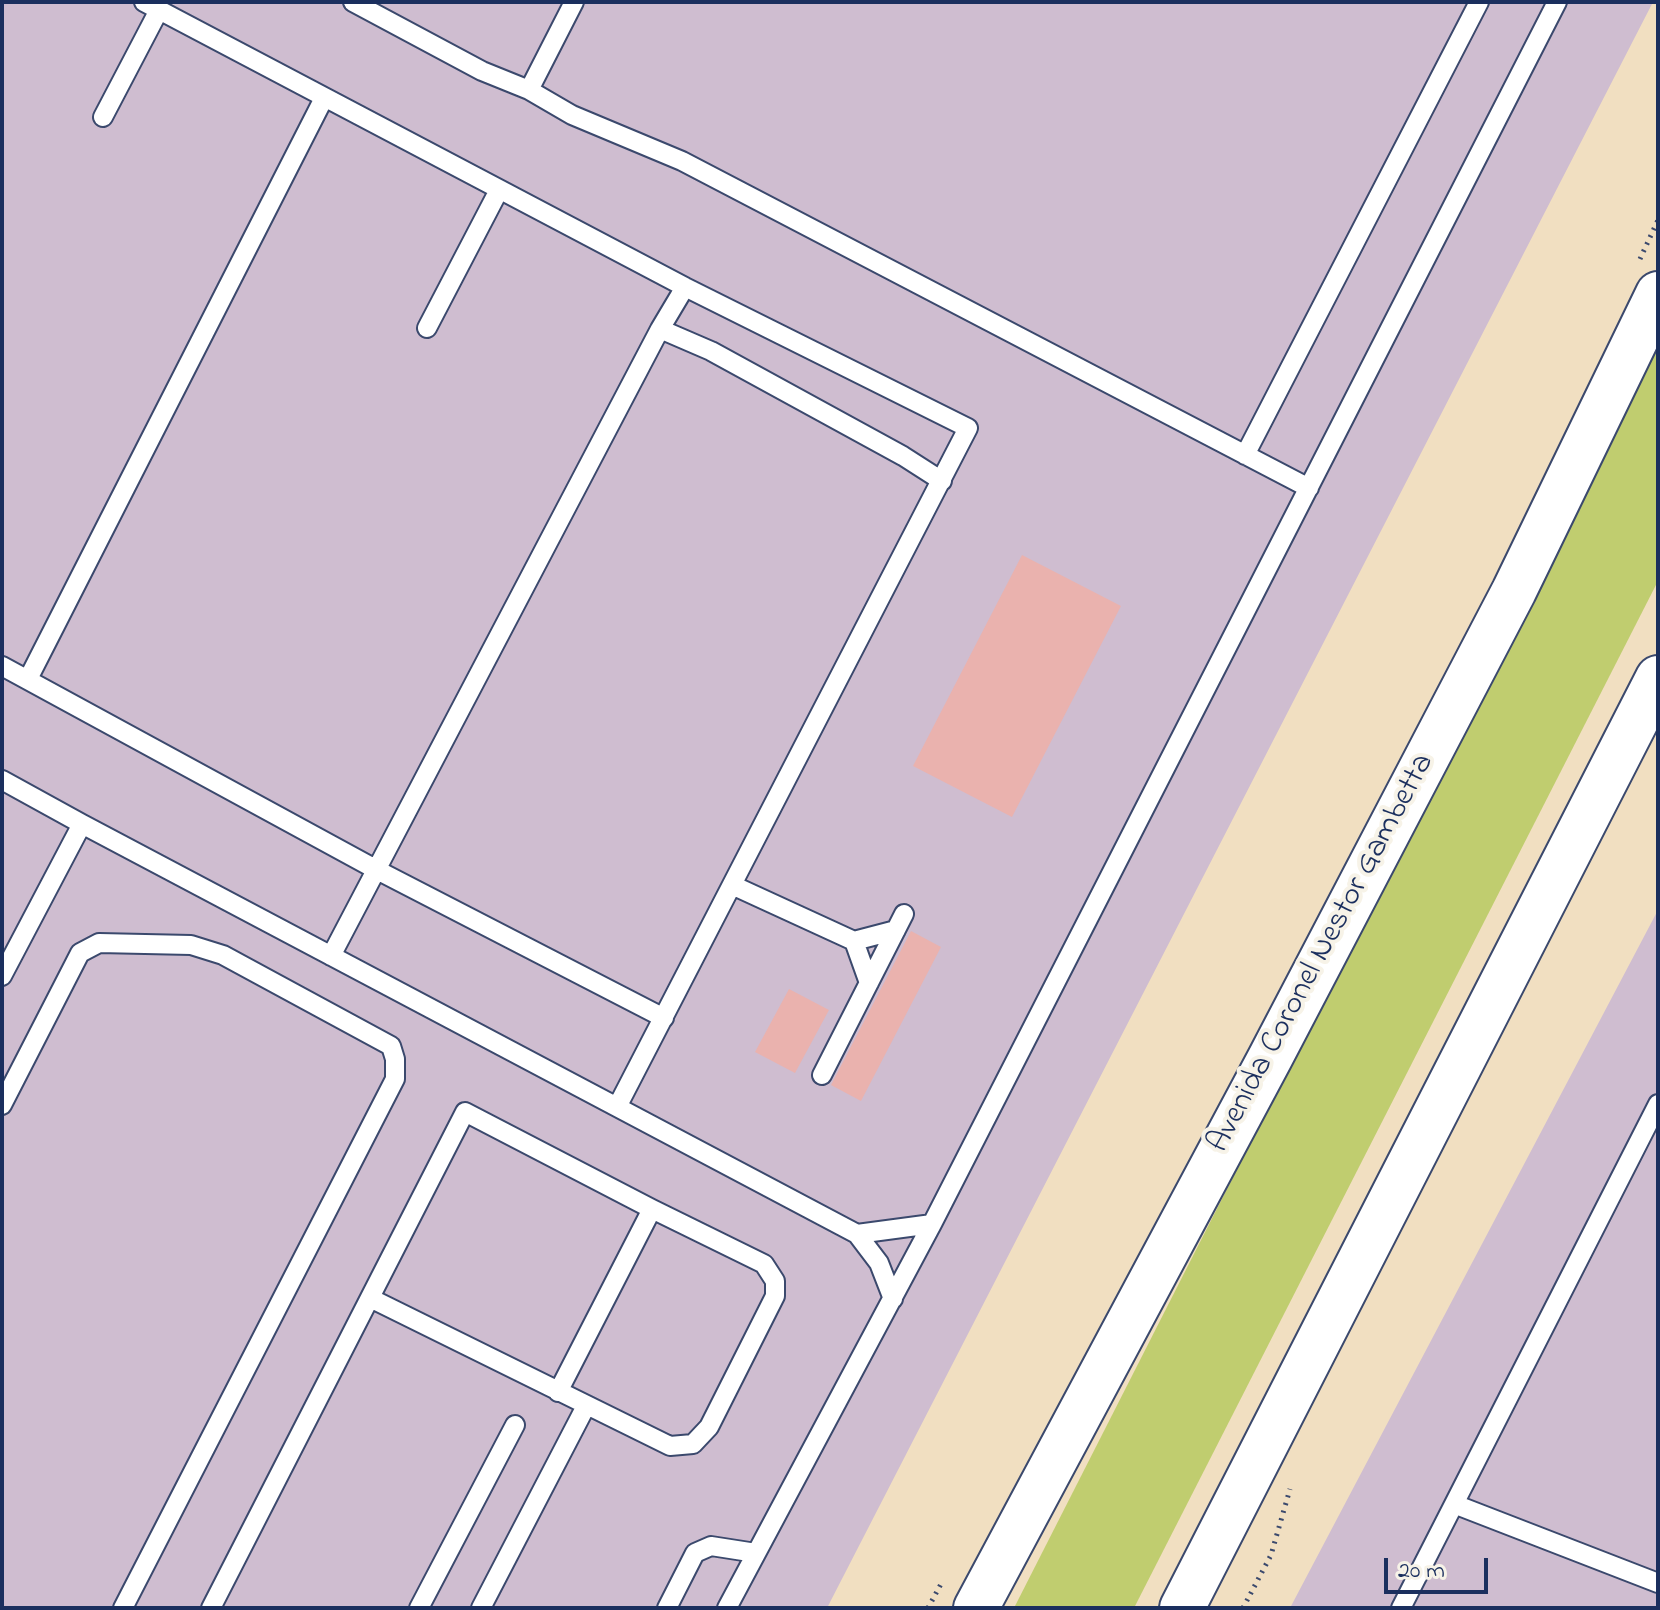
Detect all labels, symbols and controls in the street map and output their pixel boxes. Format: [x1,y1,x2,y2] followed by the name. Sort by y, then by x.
[1201,748,1445,1160] street label: Avenida Coronel Nestor Gambetta
[1388,1542,1492,1592] scale bar
[1398,1554,1445,1589] text: 20 m

